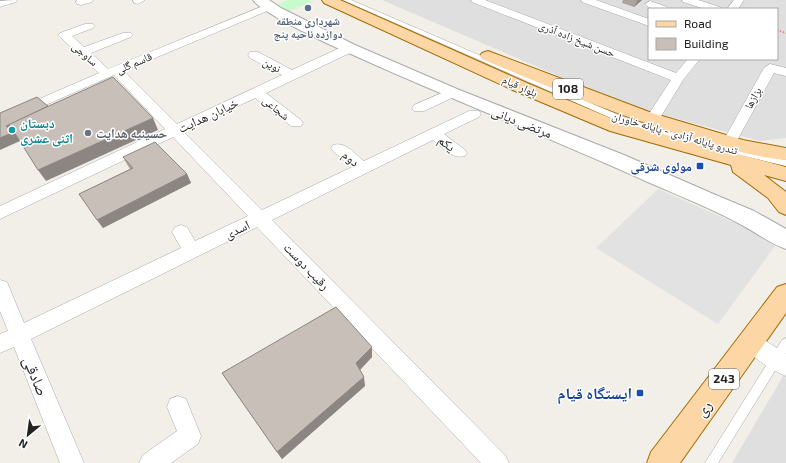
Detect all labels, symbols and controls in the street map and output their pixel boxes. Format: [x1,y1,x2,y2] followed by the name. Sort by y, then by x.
[303,3,313,13] marker: شهرداری منطقه دوازده ناحیه پنج
[648,8,778,60] legend
[273,14,343,42] place label: شهرداری منطقه دوازده ناحیه پنج
[684,16,712,30] text: Road
[537,18,617,60] street label: حسن شیخ زاده آذری
[684,36,729,50] text: Building
[69,39,101,69] street label: ساوجی
[114,49,155,78] street label: قاسم گلی
[261,55,283,75] street label: نوین
[500,72,540,100] street label: بلوار قیام
[553,79,583,99] road number: 108
[741,85,764,111] street label: بزازها
[260,93,292,123] street label: شجاعی
[175,94,241,137] street label: خیابان‌ هدایت
[489,103,554,142] street label: مرتضی دیانی
[611,108,740,158] street label: تندرو پایانه آزادی - پایانه خاوران
[20,115,73,147] place label: دبستان اثنی عشری
[7,125,17,135] marker: دبستان اثنی عشری
[96,125,167,141] place label: حسینیه هدایت
[83,128,93,138] marker: حسینیه هدایت
[435,131,459,155] street label: یکم
[338,146,363,171] street label: دوم
[631,158,692,175] place label: مولوی شرقی
[695,161,705,171] marker: مولوی شرقی
[222,216,253,243] street label: اسدی
[280,239,333,294] street label: رقیب دوست
[18,353,53,399] street label: صادقی
[709,369,739,389] road number: 243
[557,383,632,405] place label: ایستگاه قیام
[635,388,645,398] marker: ایستگاه قیام
[690,396,717,421] street label: ری
[8,415,48,455] north arrow
[16,437,30,452] text: N

